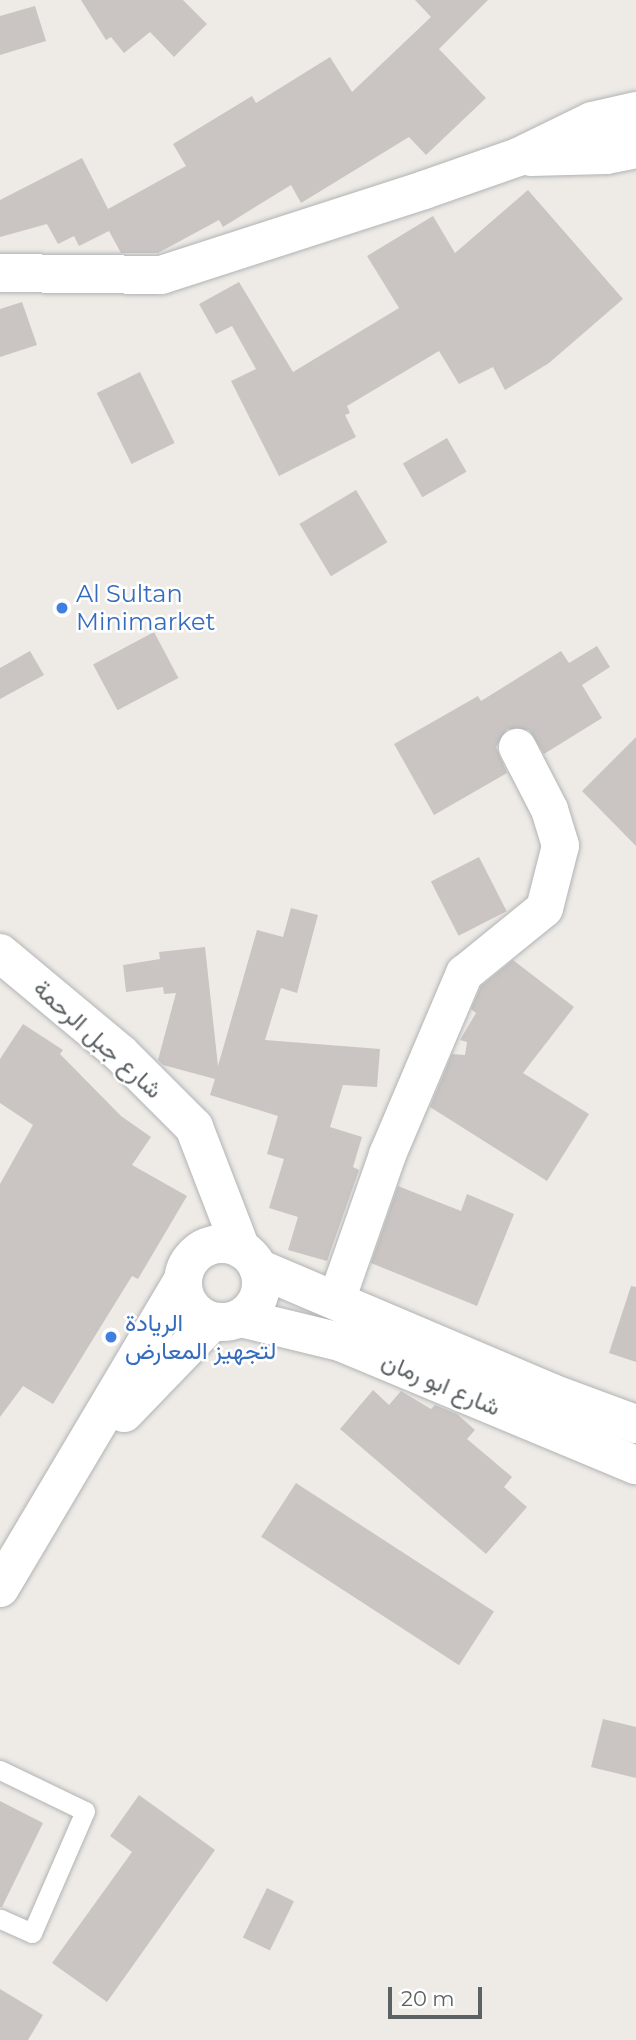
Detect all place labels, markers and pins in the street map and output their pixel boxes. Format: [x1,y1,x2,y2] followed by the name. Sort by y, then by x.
[76,580,215,636] place label: Al Sultan Minimarket
[54,600,70,616] marker: Al Sultan Minimarket
[125,1309,276,1365] place label: الريادة لتجهيز المعارض
[103,1329,119,1345] marker: الريادة لتجهيز المعارض

